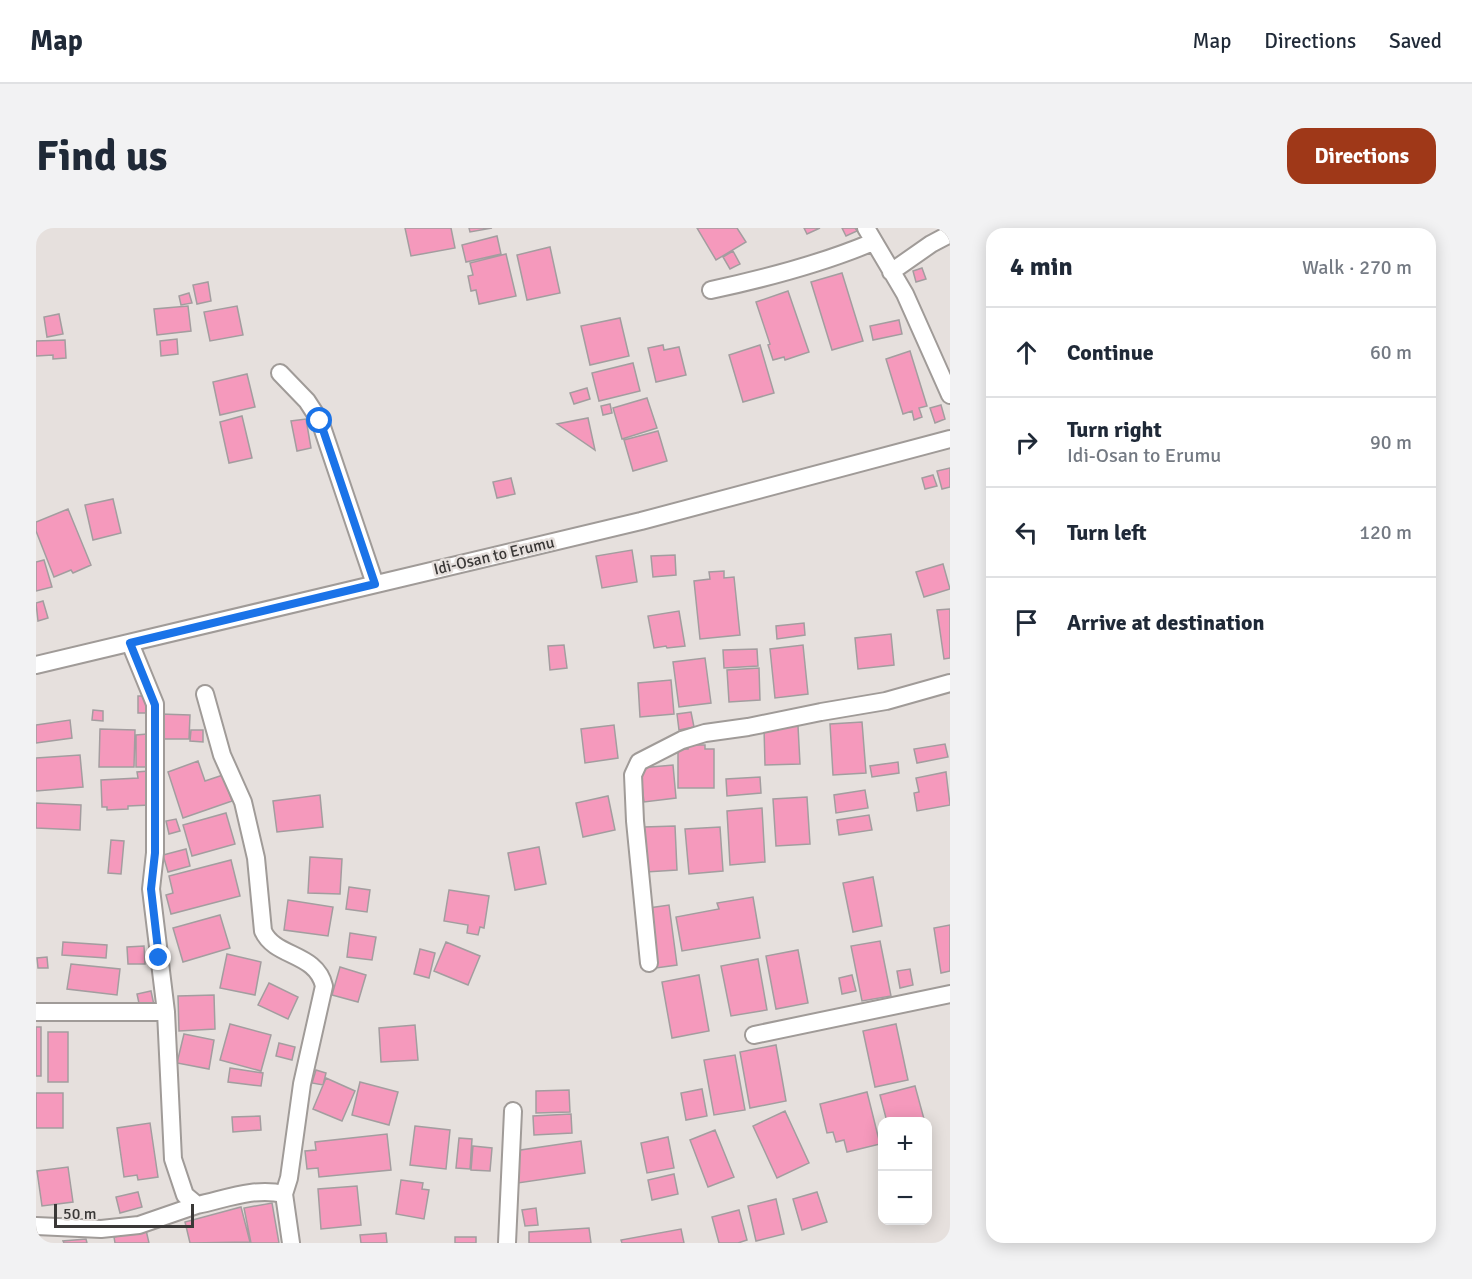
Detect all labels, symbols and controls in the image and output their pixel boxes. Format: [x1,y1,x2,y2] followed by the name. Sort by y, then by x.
[30,24,83,58] text: Map
[1193,28,1231,54] text: Map
[1264,28,1356,54] text: Directions
[1389,28,1442,54] text: Saved
[1287,128,1436,184] button: Directions
[36,131,167,182] text: Find us
[1010,251,1073,283] text: 4 min
[1302,255,1412,280] text: Walk · 270 m
[1010,336,1043,369] icon: ahead
[1067,339,1154,366] text: Continue
[1370,340,1412,365] text: 60 m
[306,407,332,433] route start
[1067,416,1162,443] text: Turn right
[1010,426,1043,459] icon: right
[1370,430,1412,455] text: 90 m
[1067,443,1221,468] text: Idi-Osan to Erumu
[1010,516,1043,549] icon: left
[1067,519,1147,546] text: Turn left
[1359,520,1412,545] text: 120 m
[432,532,556,580] street label: Idi-Osan to Erumu
[1010,606,1043,639] icon: arrive
[1067,609,1264,636] text: Arrive at destination
[145,944,171,970] route end
[878,1117,932,1225] map controls
[878,1117,932,1171] button: +
[878,1171,932,1225] button: −
[54,1201,194,1228] scale bar
[63,1204,97,1224] text: 50 m

